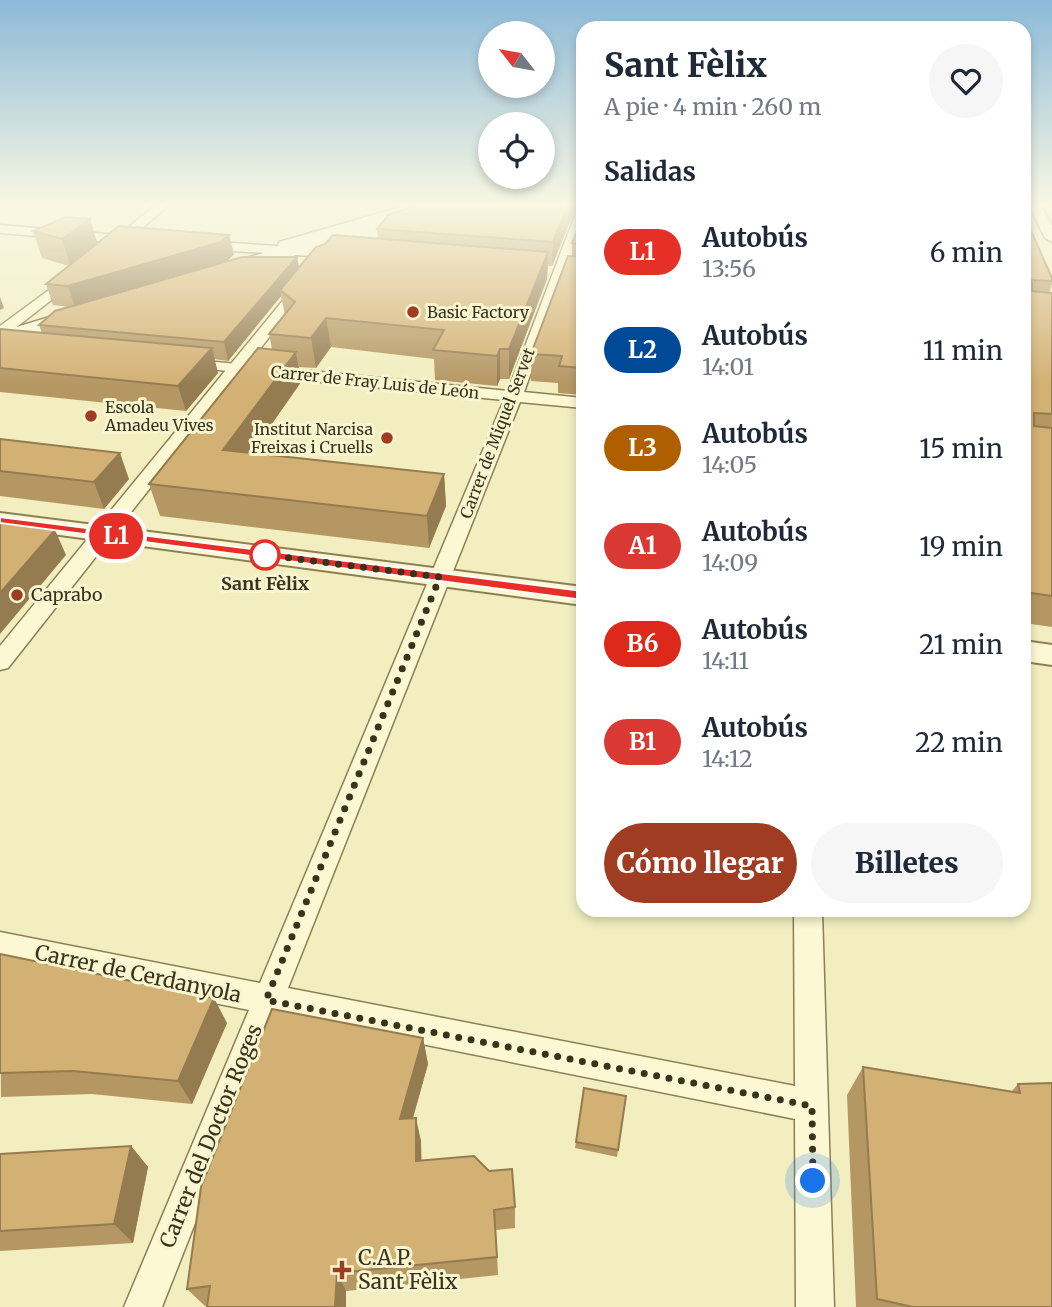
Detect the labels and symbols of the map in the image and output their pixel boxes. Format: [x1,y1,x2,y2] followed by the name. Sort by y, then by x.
[478,21,555,98] north arrow
[427,302,530,322] place label: Basic Factory
[405,304,421,320] marker: Basic Factory
[455,344,539,521] street label: Carrer de Miquel Servet
[270,361,481,403] street label: Carrer de Fray Luis de León
[104,397,214,435] place label: Escola Amadeu Vives
[83,408,99,424] marker: Escola Amadeu Vives
[251,419,373,457] place label: Institut Narcisa Freixas i Cruells
[379,430,395,446] marker: Institut Narcisa Freixas i Cruells
[85,513,148,559] line badge: L1
[250,540,280,570] marker: Sant Fèlix
[221,572,309,595] place label: Sant Fèlix
[31,583,103,606] place label: Caprabo
[9,587,25,603] marker: Caprabo
[32,938,244,1009] street label: Carrer de Cerdanyola
[153,1020,268,1252] street label: Carrer del Doctor Roges
[795,1163,830,1198] your location
[358,1244,458,1295] place label: C.A.P. Sant Fèlix
[332,1260,352,1280] marker: C.A.P. Sant Fèlix

